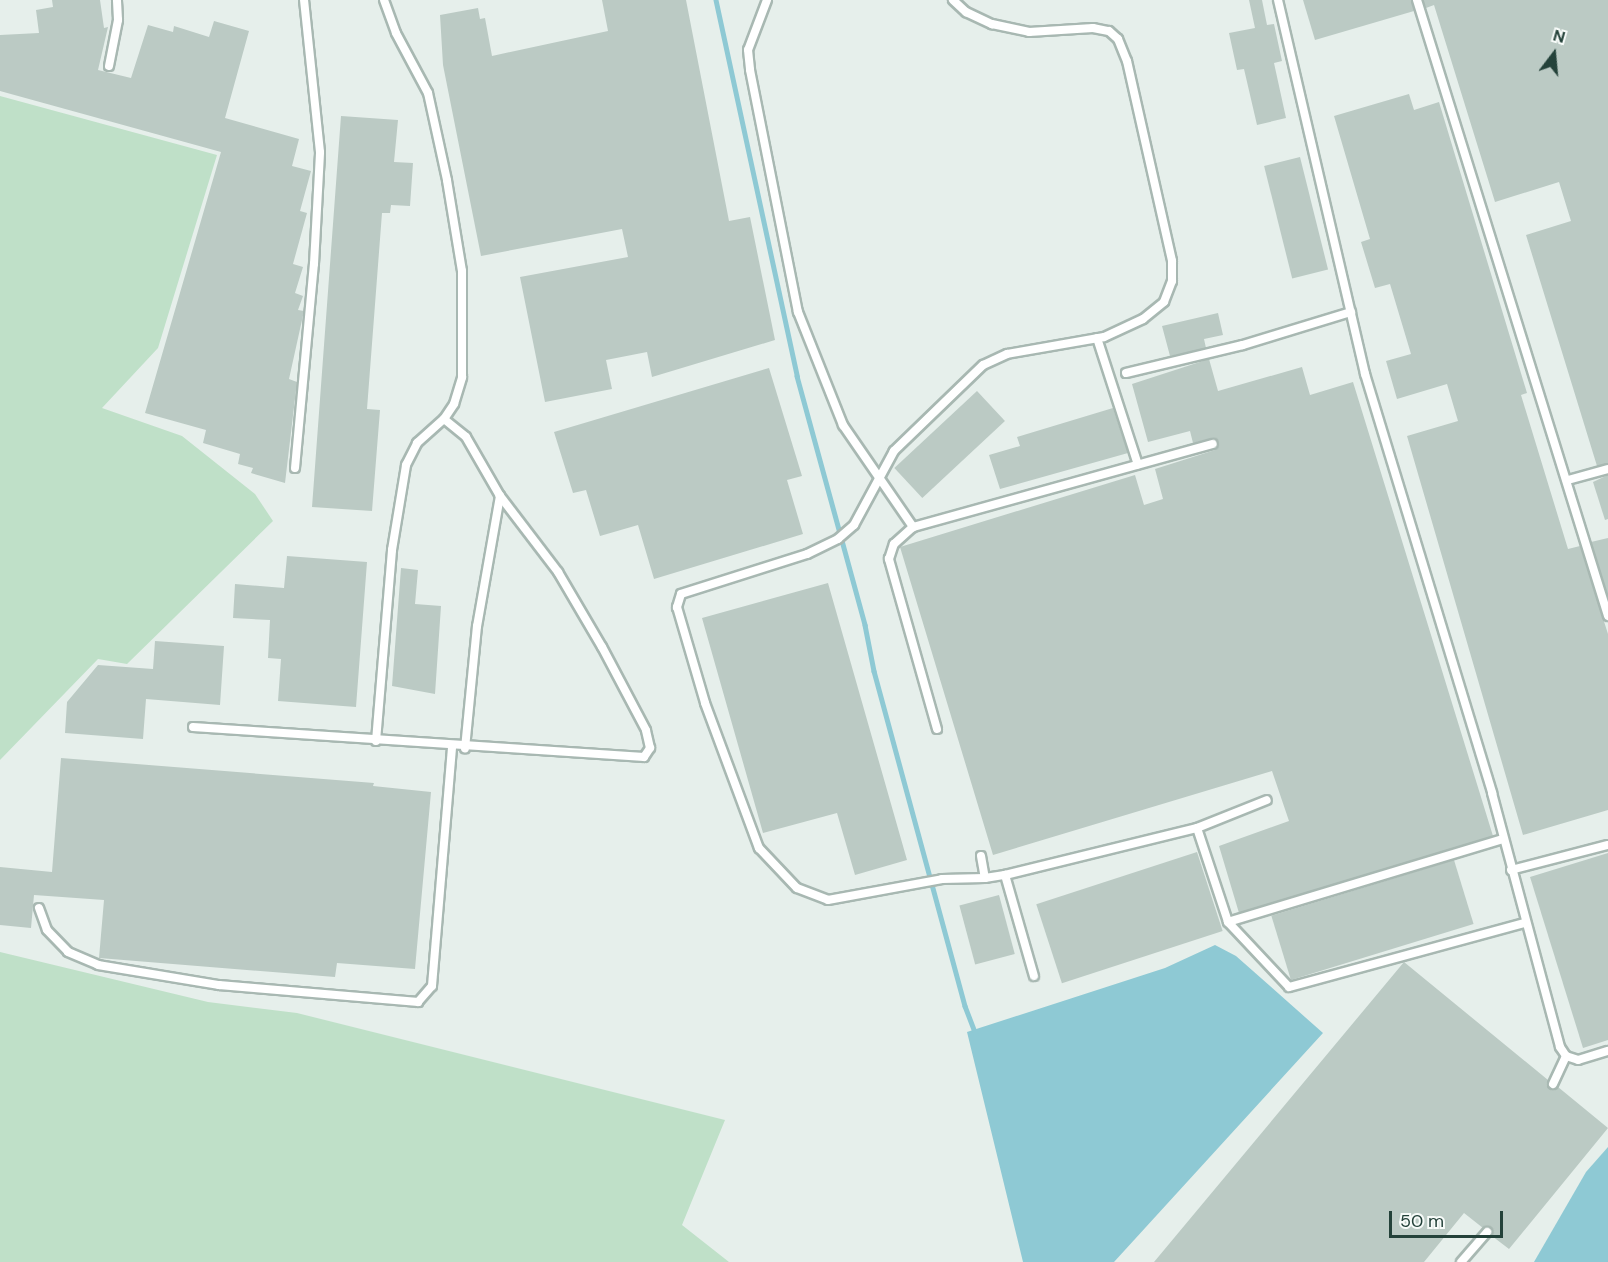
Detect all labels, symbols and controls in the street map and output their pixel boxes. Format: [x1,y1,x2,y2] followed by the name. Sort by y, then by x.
[1524,24,1584,84] north arrow
[1551,25,1568,48] text: N
[1392,1199,1506,1237] scale bar
[1400,1209,1444,1233] text: 50 m

